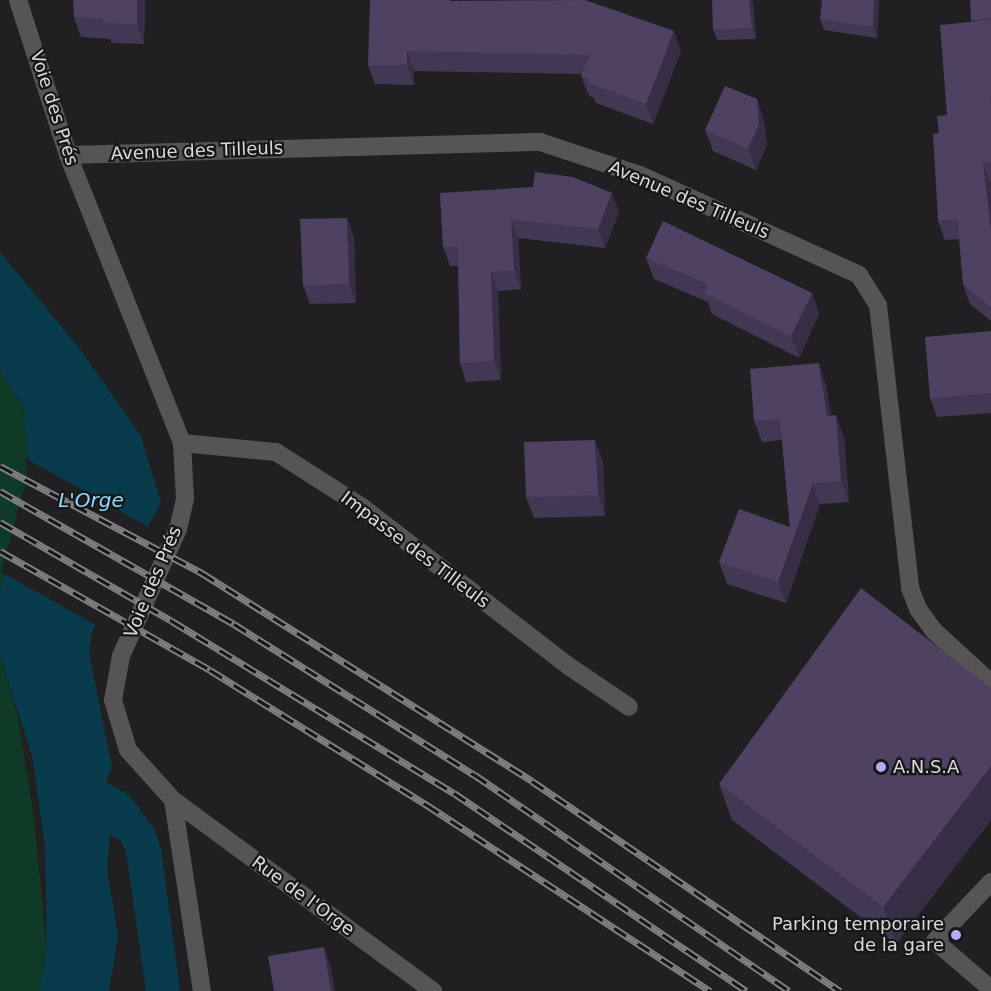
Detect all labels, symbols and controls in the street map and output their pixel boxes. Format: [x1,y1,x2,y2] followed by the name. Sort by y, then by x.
[25,48,83,168] street label: Voie des Prés
[110,137,284,165] street label: Avenue des Tilleuls
[605,156,773,244] street label: Avenue des Tilleuls
[336,487,494,613] street label: Impasse des Tilleuls
[58,488,124,512] water label: L'Orge
[120,523,186,641] street label: Voie des Prés
[893,756,959,778] place label: A.N.S.A
[874,760,888,774] marker: A.N.S.A
[247,851,359,941] street label: Rue de l'Orge
[772,914,944,956] place label: Parking temporaire de la gare
[949,928,963,942] marker: Parking temporaire de la gare

